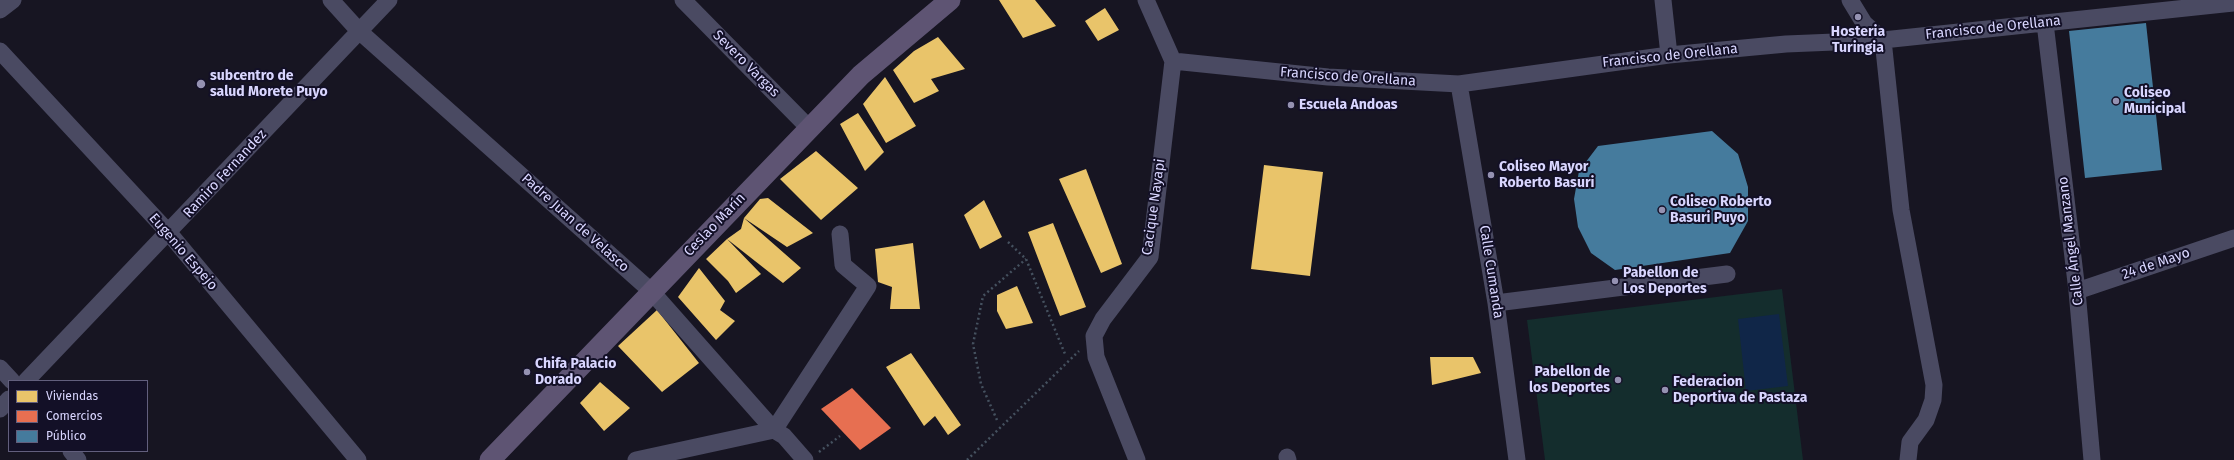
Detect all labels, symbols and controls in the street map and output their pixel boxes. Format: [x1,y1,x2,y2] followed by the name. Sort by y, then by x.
[1853,12,1863,22] marker: Hosteria Turingia
[1924,13,2062,43] street label: Francisco de Orellana
[1831,24,1885,56] place label: Hosteria Turingia
[709,27,783,101] street label: Severo Vargas
[1601,41,1739,71] street label: Francisco de Orellana
[1279,64,1417,90] street label: Francisco de Orellana
[210,68,328,100] place label: subcentro de salud Morete Puyo
[195,78,207,90] marker: subcentro de salud Morete Puyo
[2124,85,2186,118] place label: Coliseo Municipal
[2111,96,2121,106] marker: Coliseo Municipal
[1299,97,1398,113] place label: Escuela Andoas
[1286,100,1296,110] marker: Escuela Andoas
[180,127,270,221] street label: Ramiro Fernandez
[1139,158,1169,256] street label: Cacique Nayapi
[1499,159,1594,192] place label: Coliseo Mayor Roberto Basuri
[518,170,632,276] street label: Padre Juan de Velasco
[1486,170,1496,180] marker: Coliseo Mayor Roberto Basuri
[2055,175,2087,307] street label: Calle Ángel Manzano
[681,190,749,260] street label: Ceslao Marín
[1670,194,1772,226] place label: Coliseo Roberto Basuri Puyo
[1657,205,1667,215] marker: Coliseo Roberto Basuri Puyo
[145,210,221,294] street label: Eugenio Espejo
[1475,224,1507,320] street label: Calle Cumanda
[2120,245,2192,283] street label: 24 de Mayo
[1623,265,1707,298] place label: Pabellon de Los Deportes
[1610,276,1620,286] marker: Pabellon de Los Deportes
[535,356,616,388] place label: Chifa Palacio Dorado
[1529,364,1610,396] place label: Pabellon de los Deportes
[522,367,532,377] marker: Chifa Palacio Dorado
[1673,374,1807,406] place label: Federacion Deportiva de Pastaza
[1613,375,1623,385] marker: Pabellon de los Deportes
[8,380,148,452] legend
[1660,385,1670,395] marker: Federacion Deportiva de Pastaza
[46,389,98,403] text: Viviendas
[46,409,102,423] text: Comercios
[46,429,86,443] text: Público

